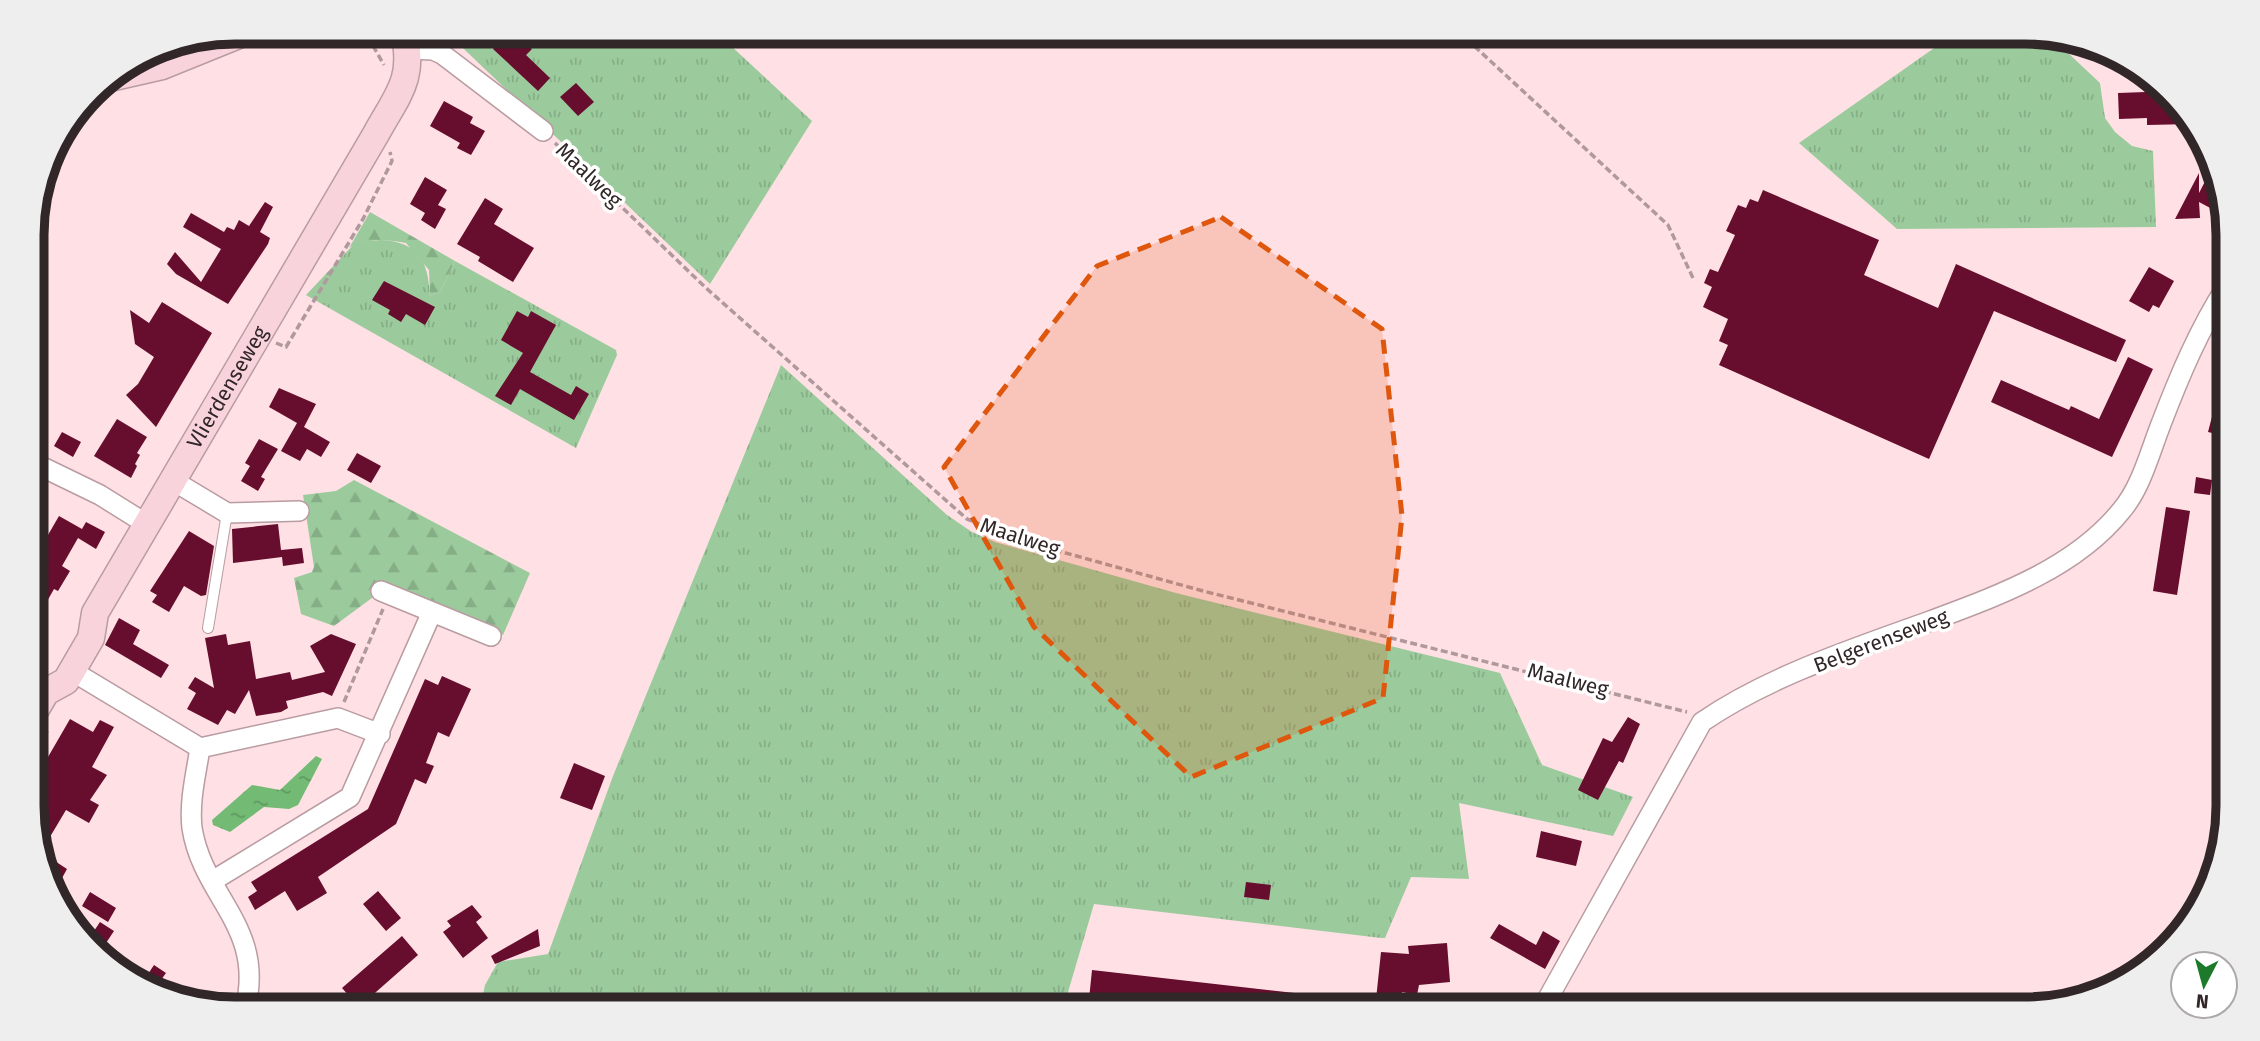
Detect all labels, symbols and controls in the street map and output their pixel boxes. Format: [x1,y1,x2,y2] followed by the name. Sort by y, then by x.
[550,137,628,213] street label: Maalweg
[181,321,273,453] street label: Vlierdenseweg
[977,512,1063,562] street label: Maalweg
[1810,603,1952,679] street label: Belgerenseweg
[1525,657,1611,703] street label: Maalweg
[2169,950,2239,1020] north arrow
[2195,989,2210,1014] text: N

